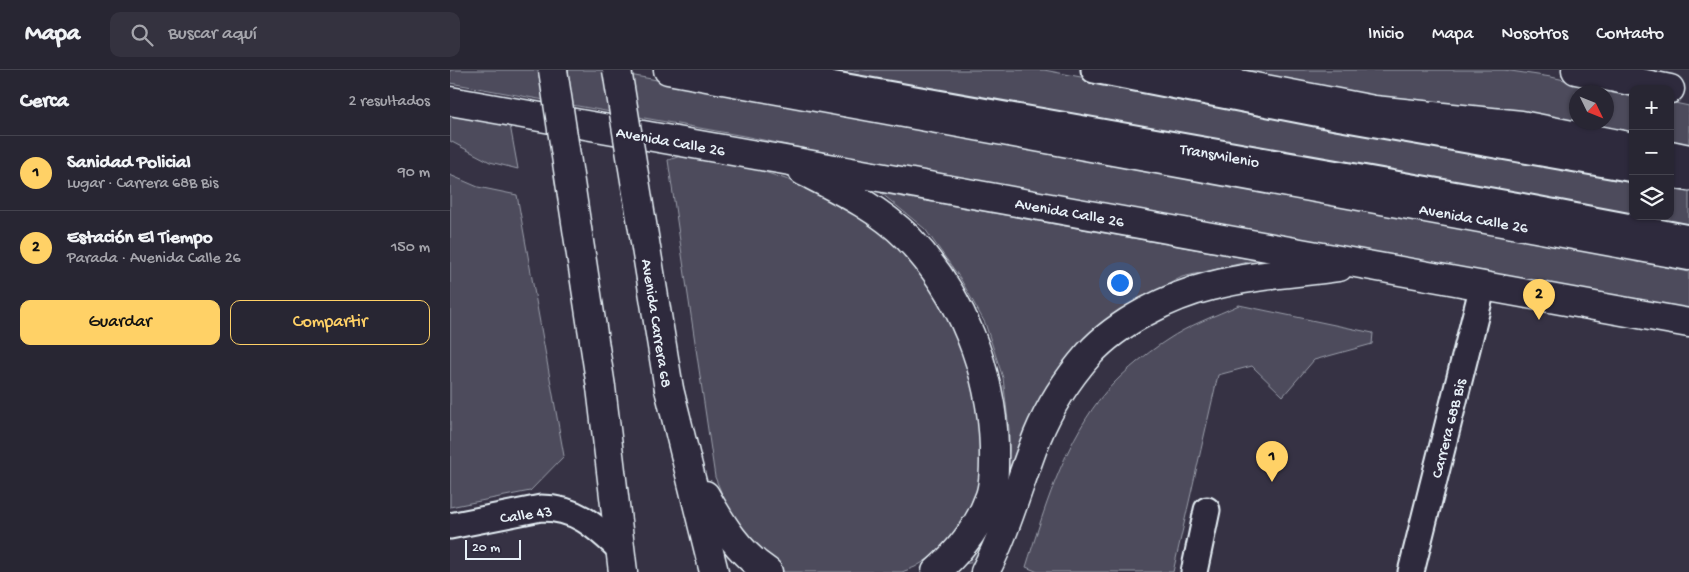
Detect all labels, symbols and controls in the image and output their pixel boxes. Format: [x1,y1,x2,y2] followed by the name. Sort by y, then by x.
[110,12,460,57] search box
[25,20,80,49] text: Mapa
[128,21,156,49] icon: search
[168,23,257,46] text: Buscar aquí
[1368,24,1404,45] text: Inicio
[1432,24,1473,45] text: Mapa
[1501,24,1568,45] text: Nosotros
[1596,24,1664,45] text: Contacto
[1569,85,1614,130] north arrow
[1629,85,1674,220] map controls
[1629,85,1674,130] button: +
[20,90,68,115] text: Cerca
[349,93,430,112] text: 2 resultados
[614,124,727,163] street label: Avenida Calle 26
[1629,130,1674,175] button: −
[1177,141,1260,174] street label: TransMilenio
[67,152,191,175] text: Sanidad Policial
[33,164,39,183] text: 1
[398,164,430,183] text: 90 m
[67,175,218,194] text: Lugar · Carrera 68B Bis
[1629,175,1674,220] button: layers
[1013,195,1126,234] street label: Avenida Calle 26
[1417,201,1530,240] street label: Avenida Calle 26
[67,227,213,250] text: Estación El Tiempo
[32,239,40,258] text: 2
[391,239,430,258] text: 150 m
[67,250,241,269] text: Parada · Avenida Calle 26
[635,258,674,390] street label: Avenida Carrera 68
[1107,270,1133,296] your location
[1523,279,1555,320] pin: 2
[20,300,220,345] button: Guardar
[230,300,430,345] button: Compartir
[1429,376,1472,481] street label: Carrera 68B Bis
[1256,441,1288,482] pin: 1
[499,503,554,530] street label: Calle 43
[465,537,521,560] scale bar
[472,540,500,557] text: 20 m

